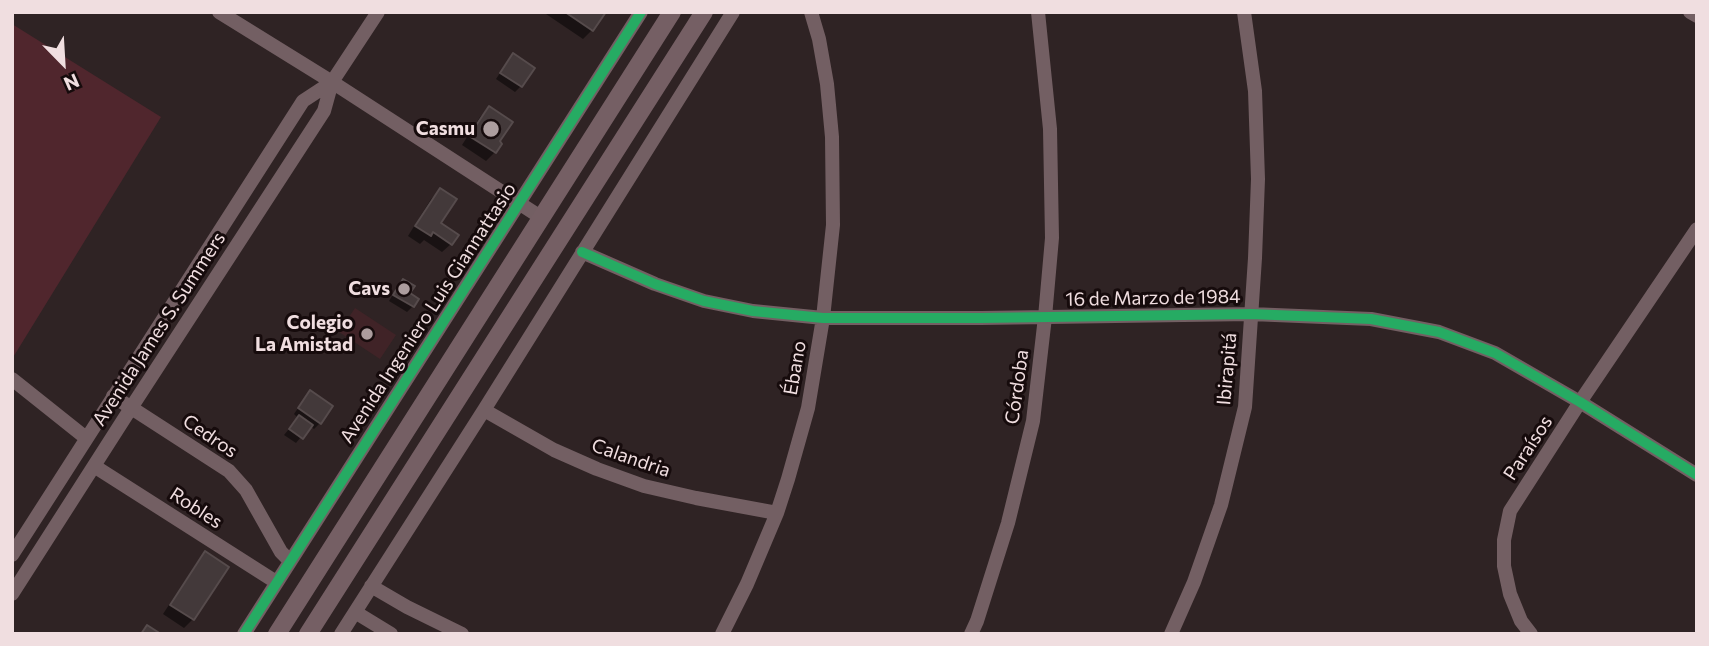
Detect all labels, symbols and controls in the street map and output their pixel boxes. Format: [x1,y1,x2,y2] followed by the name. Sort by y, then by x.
[28,28,98,98] north arrow
[61,69,83,96] text: N
[416,118,475,140] place label: Casmu
[481,119,501,139] marker: Casmu
[335,178,521,448] street label: Avenida Ingeniero Luis Giannattasio
[88,228,230,430] street label: Avenida James S. Summers
[348,278,390,300] place label: Cavs
[396,281,412,297] marker: Cavs
[1065,285,1241,311] street label: 16 de Marzo de 1984
[255,312,353,356] place label: Colegio La Amistad
[359,326,375,342] marker: Colegio La Amistad
[1212,332,1242,406] street label: Ibirapitá
[779,339,811,397] street label: Ébano
[1000,348,1034,426] street label: Córdoba
[178,409,242,463] street label: Cedros
[1499,411,1557,485] street label: Paraísos
[589,434,673,482] street label: Calandria
[165,483,227,533] street label: Robles

